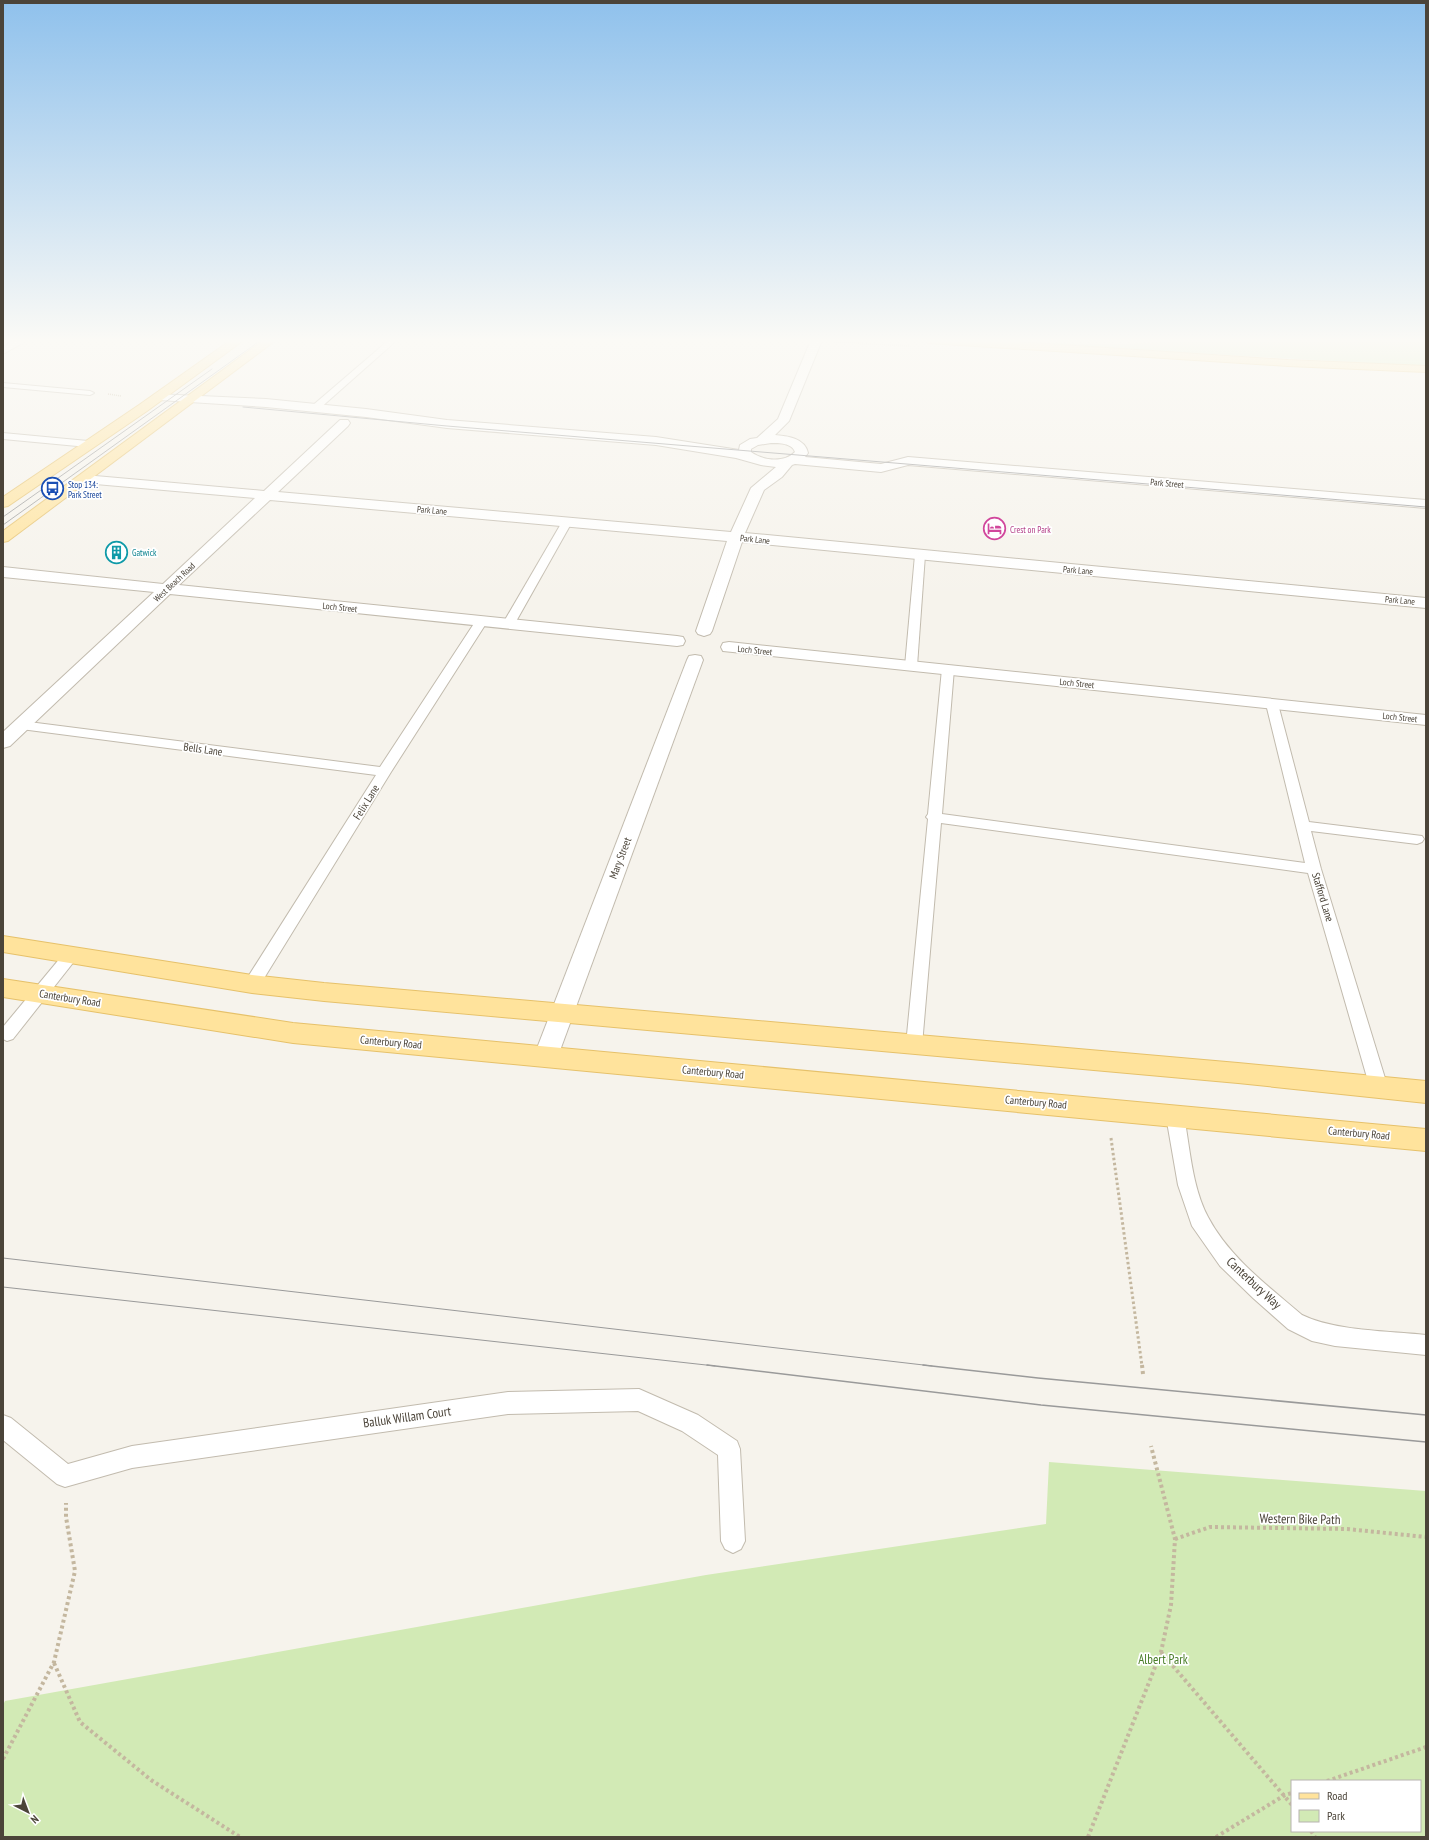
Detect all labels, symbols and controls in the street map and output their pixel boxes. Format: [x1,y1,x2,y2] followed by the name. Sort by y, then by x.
[40,476,66,502] bus stop icon: Stop 134: Park Street
[1150,476,1185,490] street label: Park Street
[68,479,102,500] place label: Stop 134: Park Street
[417,503,448,517] street label: Park Lane
[982,516,1008,542] hotel icon: Crest on Park
[1010,524,1051,535] place label: Crest on Park
[740,532,771,546] street label: Park Lane
[104,539,130,565] building icon: Gatwick
[132,547,157,558] place label: Gatwick
[151,560,197,604] street label: West Beach Road
[1063,563,1094,577] street label: Park Lane
[1385,593,1416,607] street label: Park Lane
[322,600,358,614] street label: Loch Street
[737,643,773,657] street label: Loch Street
[1059,676,1095,690] street label: Loch Street
[1382,710,1418,724] street label: Loch Street
[183,739,224,759] street label: Bells Lane
[350,781,382,822] street label: Felix Lane
[606,835,634,881] street label: Mary Street
[1309,871,1337,924] street label: Stafford Lane
[38,986,102,1010] street label: Canterbury Road
[359,1032,423,1052] street label: Canterbury Road
[681,1062,745,1082] street label: Canterbury Road
[1004,1092,1068,1112] street label: Canterbury Road
[1327,1123,1391,1143] street label: Canterbury Road
[1223,1253,1285,1313] street label: Canterbury Way
[362,1402,452,1432] street label: Balluk Willam Court
[1259,1510,1341,1528] street label: Western Bike Path
[1138,1651,1188,1668] park label: Albert Park
[1291,1780,1421,1832] legend
[1327,1788,1347,1803] text: Road
[8,1792,48,1832] north arrow
[1327,1808,1345,1823] text: Park
[28,1812,42,1827] text: N

